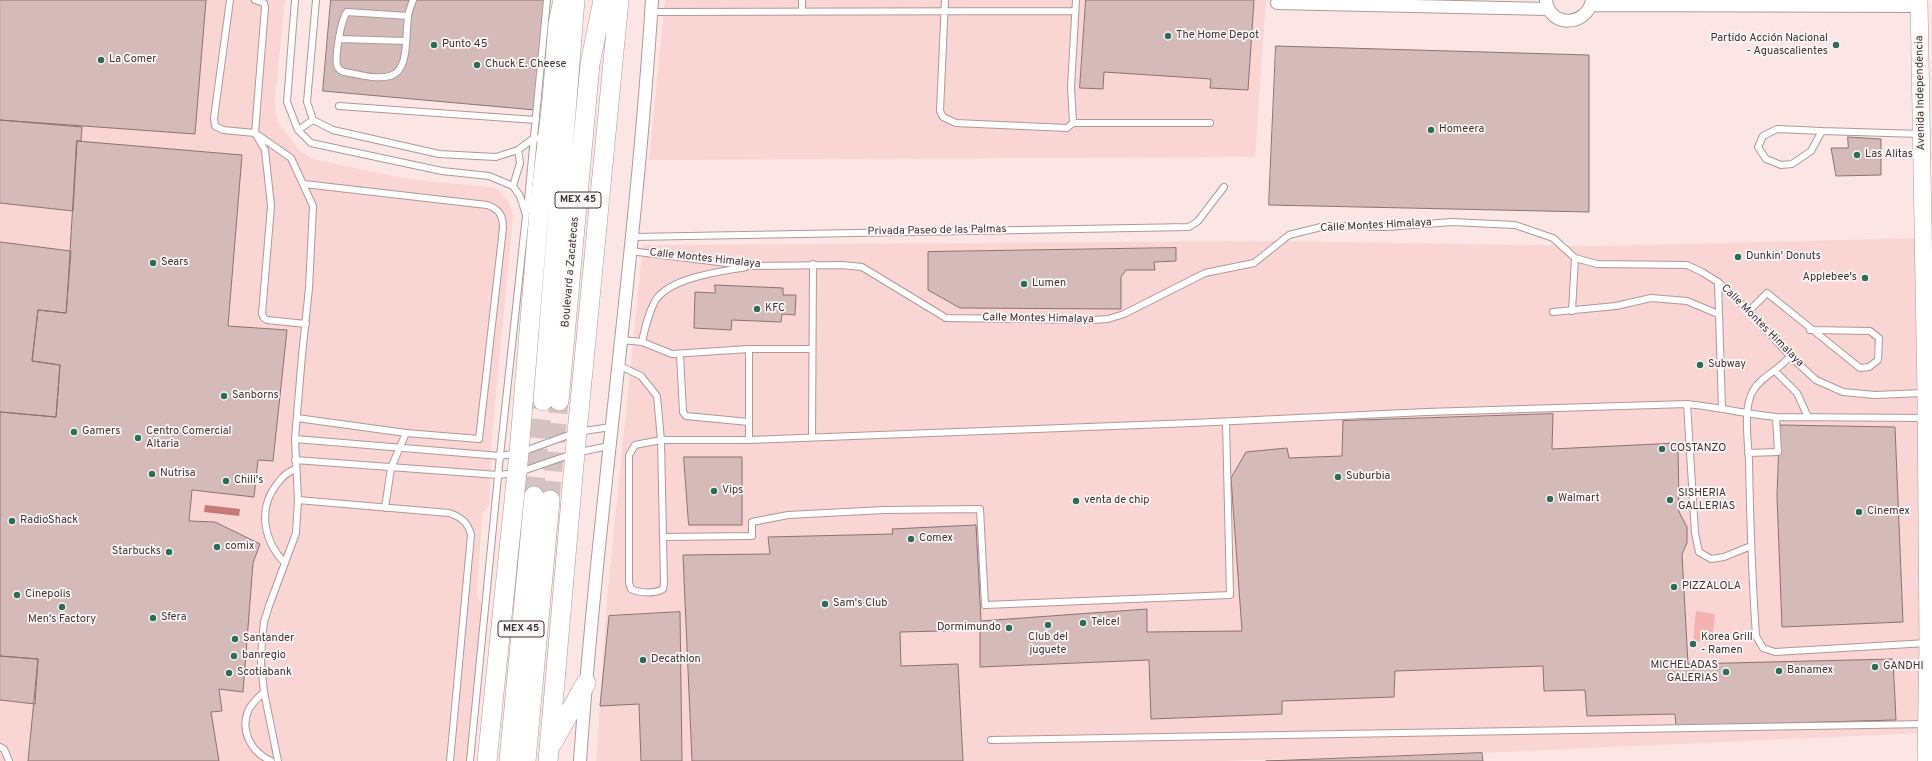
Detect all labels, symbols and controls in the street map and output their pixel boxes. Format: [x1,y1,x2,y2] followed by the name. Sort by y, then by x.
[1176,29,1259,43] place label: The Home Depot
[1163,31,1173,41] marker: The Home Depot
[1710,32,1828,58] place label: Partido Acción Nacional - Aguascalientes
[1913,35,1929,151] street label: Avenida Independencia
[442,38,487,52] place label: Punto 45
[429,40,439,50] marker: Punto 45
[1831,40,1841,50] marker: Partido Acción Nacional - Aguascalientes
[109,53,157,67] place label: La Comer
[96,55,106,65] marker: La Comer
[485,58,566,72] place label: Chuck E. Cheese
[472,60,482,70] marker: Chuck E. Cheese
[1439,123,1484,137] place label: Homeera
[1426,125,1436,135] marker: Homeera
[1865,148,1913,162] place label: Las Alitas
[1852,150,1862,160] marker: Las Alitas
[555,192,601,208] road number: MEX 45
[560,216,582,328] street label: Boulevard a Zacatecas
[1320,216,1432,236] street label: Calle Montes Himalaya
[867,223,1007,239] street label: Privada Paseo de las Palmas
[649,247,761,271] street label: Calle Montes Himalaya
[1746,250,1821,264] place label: Dunkin' Donuts
[1733,252,1743,262] marker: Dunkin' Donuts
[161,256,189,270] place label: Sears
[148,258,158,268] marker: Sears
[1802,271,1857,285] place label: Applebee's
[1860,273,1870,283] marker: Applebee's
[1032,277,1066,291] place label: Lumen
[1019,279,1029,289] marker: Lumen
[1718,282,1806,370] street label: Calle Montes Himalaya
[765,302,785,316] place label: KFC
[752,304,762,314] marker: KFC
[982,311,1094,327] street label: Calle Montes Himalaya
[1708,358,1746,372] place label: Subway
[1695,360,1705,370] marker: Subway
[232,389,279,403] place label: Sanborns
[219,391,229,401] marker: Sanborns
[82,425,120,439] place label: Gamers
[146,425,231,451] place label: Centro Comercial Altaria
[69,427,79,437] marker: Gamers
[133,433,143,443] marker: Centro Comercial Altaria
[1670,442,1726,456] place label: COSTANZO
[1657,444,1667,454] marker: COSTANZO
[160,467,196,481] place label: Nutrisa
[147,469,157,479] marker: Nutrisa
[1346,470,1390,484] place label: Suburbia
[1333,472,1343,482] marker: Suburbia
[234,474,263,488] place label: Chili's
[221,476,231,486] marker: Chili's
[722,484,743,498] place label: Vips
[709,486,719,496] marker: Vips
[1678,487,1735,513] place label: SISHERIA GALLERIAS
[1558,492,1600,506] place label: Walmart
[1084,494,1149,508] place label: venta de chip
[1545,494,1555,504] marker: Walmart
[1665,495,1675,505] marker: SISHERIA GALLERIAS
[1071,496,1081,506] marker: venta de chip
[1867,505,1910,519] place label: Cinemex
[1854,507,1864,517] marker: Cinemex
[20,514,78,528] place label: RadioShack
[7,516,17,526] marker: RadioShack
[919,532,953,546] place label: Comex
[906,534,916,544] marker: Comex
[225,540,254,554] place label: comix
[212,542,222,552] marker: comix
[112,545,161,559] place label: Starbucks
[164,547,174,557] marker: Starbucks
[1682,580,1741,594] place label: PIZZALOLA
[1669,582,1679,592] marker: PIZZALOLA
[25,588,71,602] place label: Cinepolis
[12,590,22,600] marker: Cinepolis
[833,597,887,611] place label: Sam's Club
[820,599,830,609] marker: Sam's Club
[57,602,67,612] marker: Men's Factory
[161,611,186,625] place label: Sfera
[28,613,96,627] place label: Men's Factory
[148,613,158,623] marker: Sfera
[1091,616,1120,630] place label: Telcel
[1078,618,1088,628] marker: Telcel
[1043,620,1053,630] marker: Club del juguete
[498,621,544,637] road number: MEX 45
[937,621,1001,635] place label: Dormimundo
[1004,623,1014,633] marker: Dormimundo
[1028,631,1068,657] place label: Club del juguete
[1701,631,1753,657] place label: Korea Grill - Ramen
[243,632,294,646] place label: Santander
[230,634,240,644] marker: Santander
[1688,639,1698,649] marker: Korea Grill - Ramen
[242,649,286,663] place label: banregio
[229,651,239,661] marker: banregio
[651,653,701,667] place label: Decathlon
[638,655,648,665] marker: Decathlon
[1650,659,1718,685] place label: MICHELADAS GALERIAS
[1883,660,1924,674] place label: GANDHI
[1870,662,1880,672] marker: GANDHI
[1787,664,1833,678] place label: Banamex
[237,666,292,680] place label: Scotiabank
[1774,666,1784,676] marker: Banamex
[1721,667,1731,677] marker: MICHELADAS GALERIAS
[224,668,234,678] marker: Scotiabank

